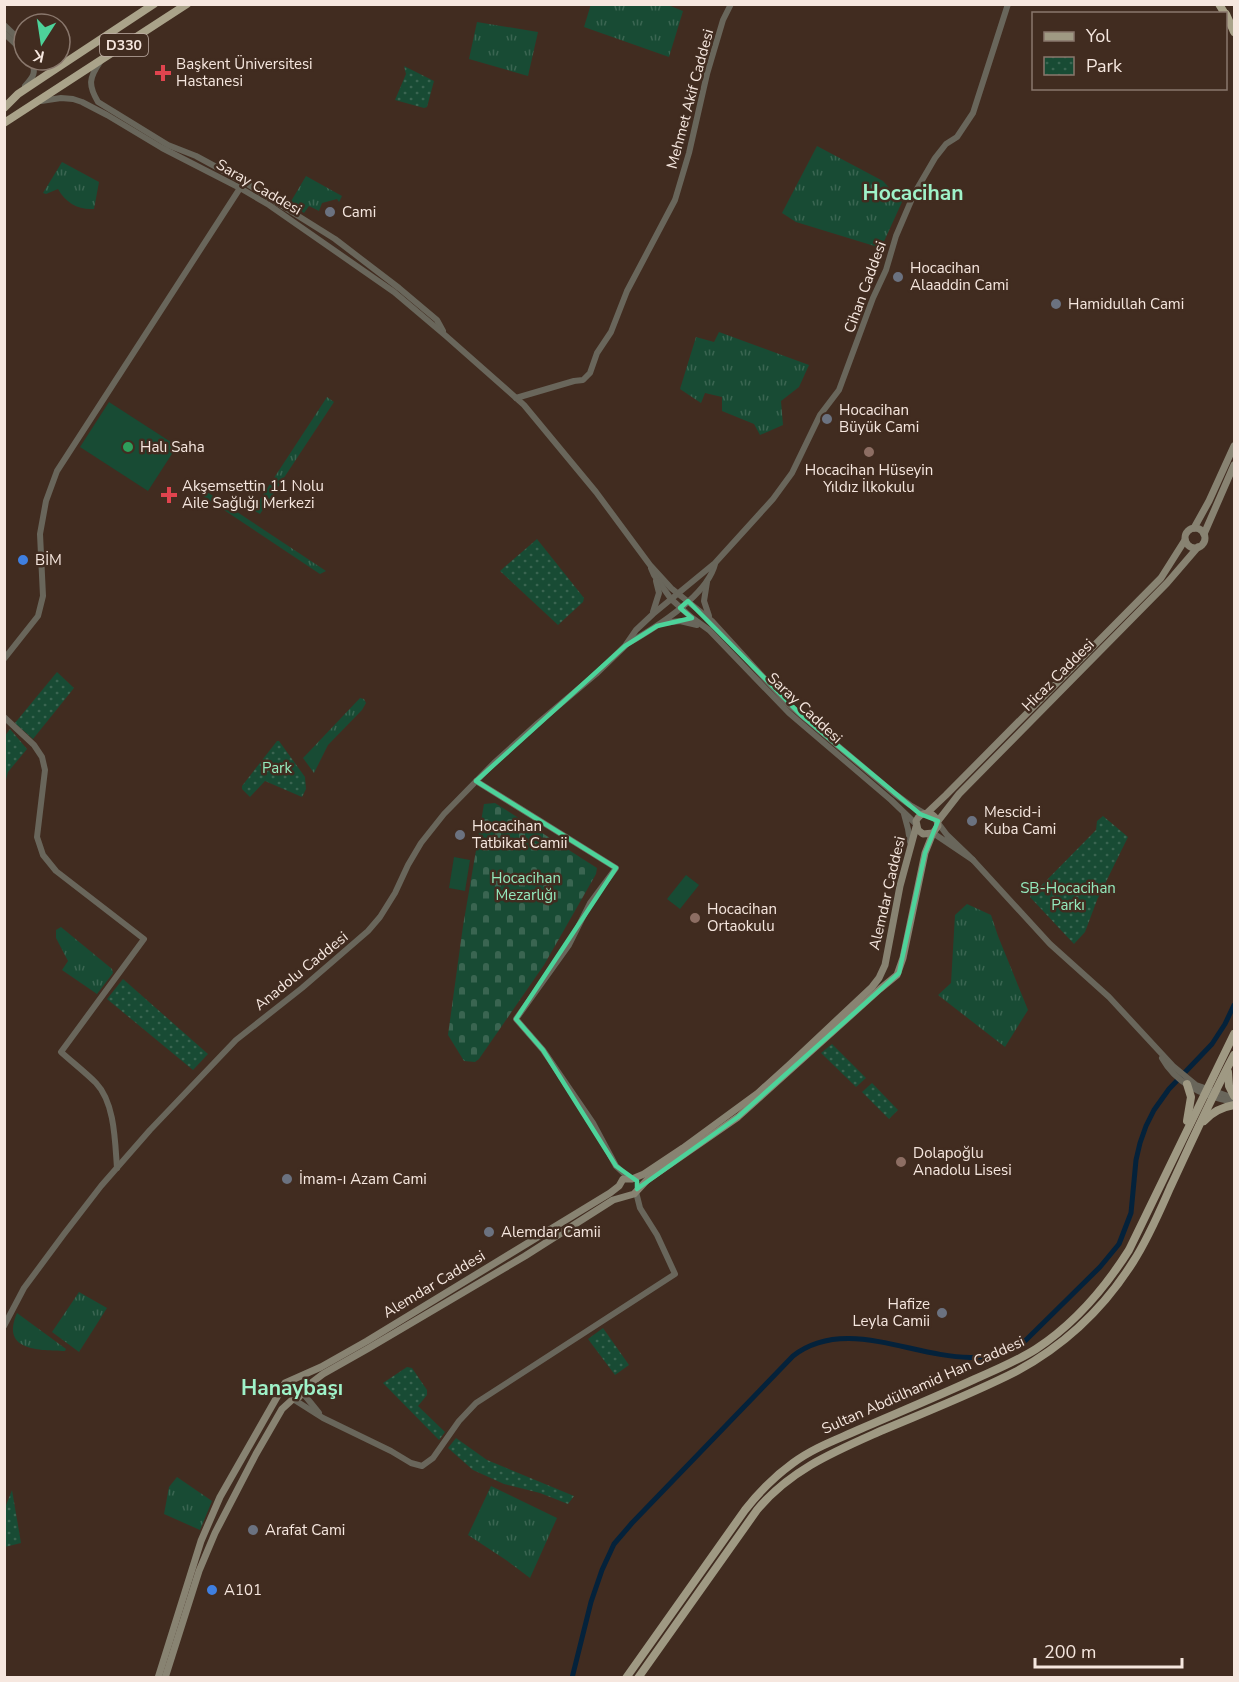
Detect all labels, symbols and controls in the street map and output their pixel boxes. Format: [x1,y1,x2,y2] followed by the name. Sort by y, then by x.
[12,12,72,72] north arrow
[1032,12,1227,90] legend
[1085,24,1111,48] text: Yol
[662,27,718,171] street label: Mehmet Akif Caddesi
[100,34,148,56] road number: D330
[30,44,47,68] text: K
[176,54,313,91] place label: Başkent Üniversitesi Hastanesi
[1086,54,1123,78] text: Park
[154,64,172,82] marker: Başkent Üniversitesi Hastanesi
[212,154,306,220] street label: Saray Caddesi
[863,179,964,207] district label: Hocacihan
[342,202,376,222] place label: Cami
[323,205,337,219] marker: Cami
[839,238,891,336] street label: Cihan Caddesi
[910,258,1009,295] place label: Hocacihan Alaaddin Cami
[891,270,905,284] marker: Hocacihan Alaaddin Cami
[1068,294,1184,314] place label: Hamidullah Cami
[1049,297,1063,311] marker: Hamidullah Cami
[839,400,919,437] place label: Hocacihan Büyük Cami
[820,412,834,426] marker: Hocacihan Büyük Cami
[140,437,205,457] place label: Halı Saha
[121,440,135,454] marker: Halı Saha
[862,445,876,459] marker: Hocacihan Hüseyin Yıldız İlkokulu
[805,460,933,497] place label: Hocacihan Hüseyin Yıldız İlkokulu
[182,476,324,513] place label: Akşemsettin 11 Nolu Aile Sağlığı Merkezi
[160,486,178,504] marker: Akşemsettin 11 Nolu Aile Sağlığı Merkezi
[35,550,62,570] place label: BİM
[16,553,30,567] marker: BİM
[1018,635,1098,715] street label: Hicaz Caddesi
[763,668,847,748] street label: Saray Caddesi
[262,758,292,778] park label: Park
[984,802,1056,839] place label: Mescid-i Kuba Cami
[965,814,979,828] marker: Mescid-i Kuba Cami
[472,816,567,853] place label: Hocacihan Tatbikat Camii
[453,828,467,842] marker: Hocacihan Tatbikat Camii
[864,834,910,952] street label: Alemdar Caddesi
[491,868,561,905] park label: Hocacihan Mezarlığı
[1020,878,1116,915] park label: SB-Hocacihan Parkı
[707,899,777,936] place label: Hocacihan Ortaokulu
[688,911,702,925] marker: Hocacihan Ortaokulu
[250,927,352,1015] street label: Anadolu Caddesi
[913,1143,1012,1180] place label: Dolapoğlu Anadolu Lisesi
[894,1155,908,1169] marker: Dolapoğlu Anadolu Lisesi
[299,1169,427,1189] place label: İmam-ı Azam Cami
[280,1172,294,1186] marker: İmam-ı Azam Cami
[501,1222,601,1242] place label: Alemdar Camii
[482,1225,496,1239] marker: Alemdar Camii
[379,1246,489,1322] street label: Alemdar Caddesi
[852,1294,930,1331] place label: Hafize Leyla Camii
[935,1306,949,1320] marker: Hafize Leyla Camii
[818,1331,1028,1439] street label: Sultan Abdülhamid Han Caddesi
[241,1374,343,1402] district label: Hanaybaşı
[265,1520,345,1540] place label: Arafat Cami
[246,1523,260,1537] marker: Arafat Cami
[224,1580,262,1600] place label: A101
[205,1583,219,1597] marker: A101
[1035,1631,1182,1669] scale bar
[1044,1640,1096,1664] text: 200 m

